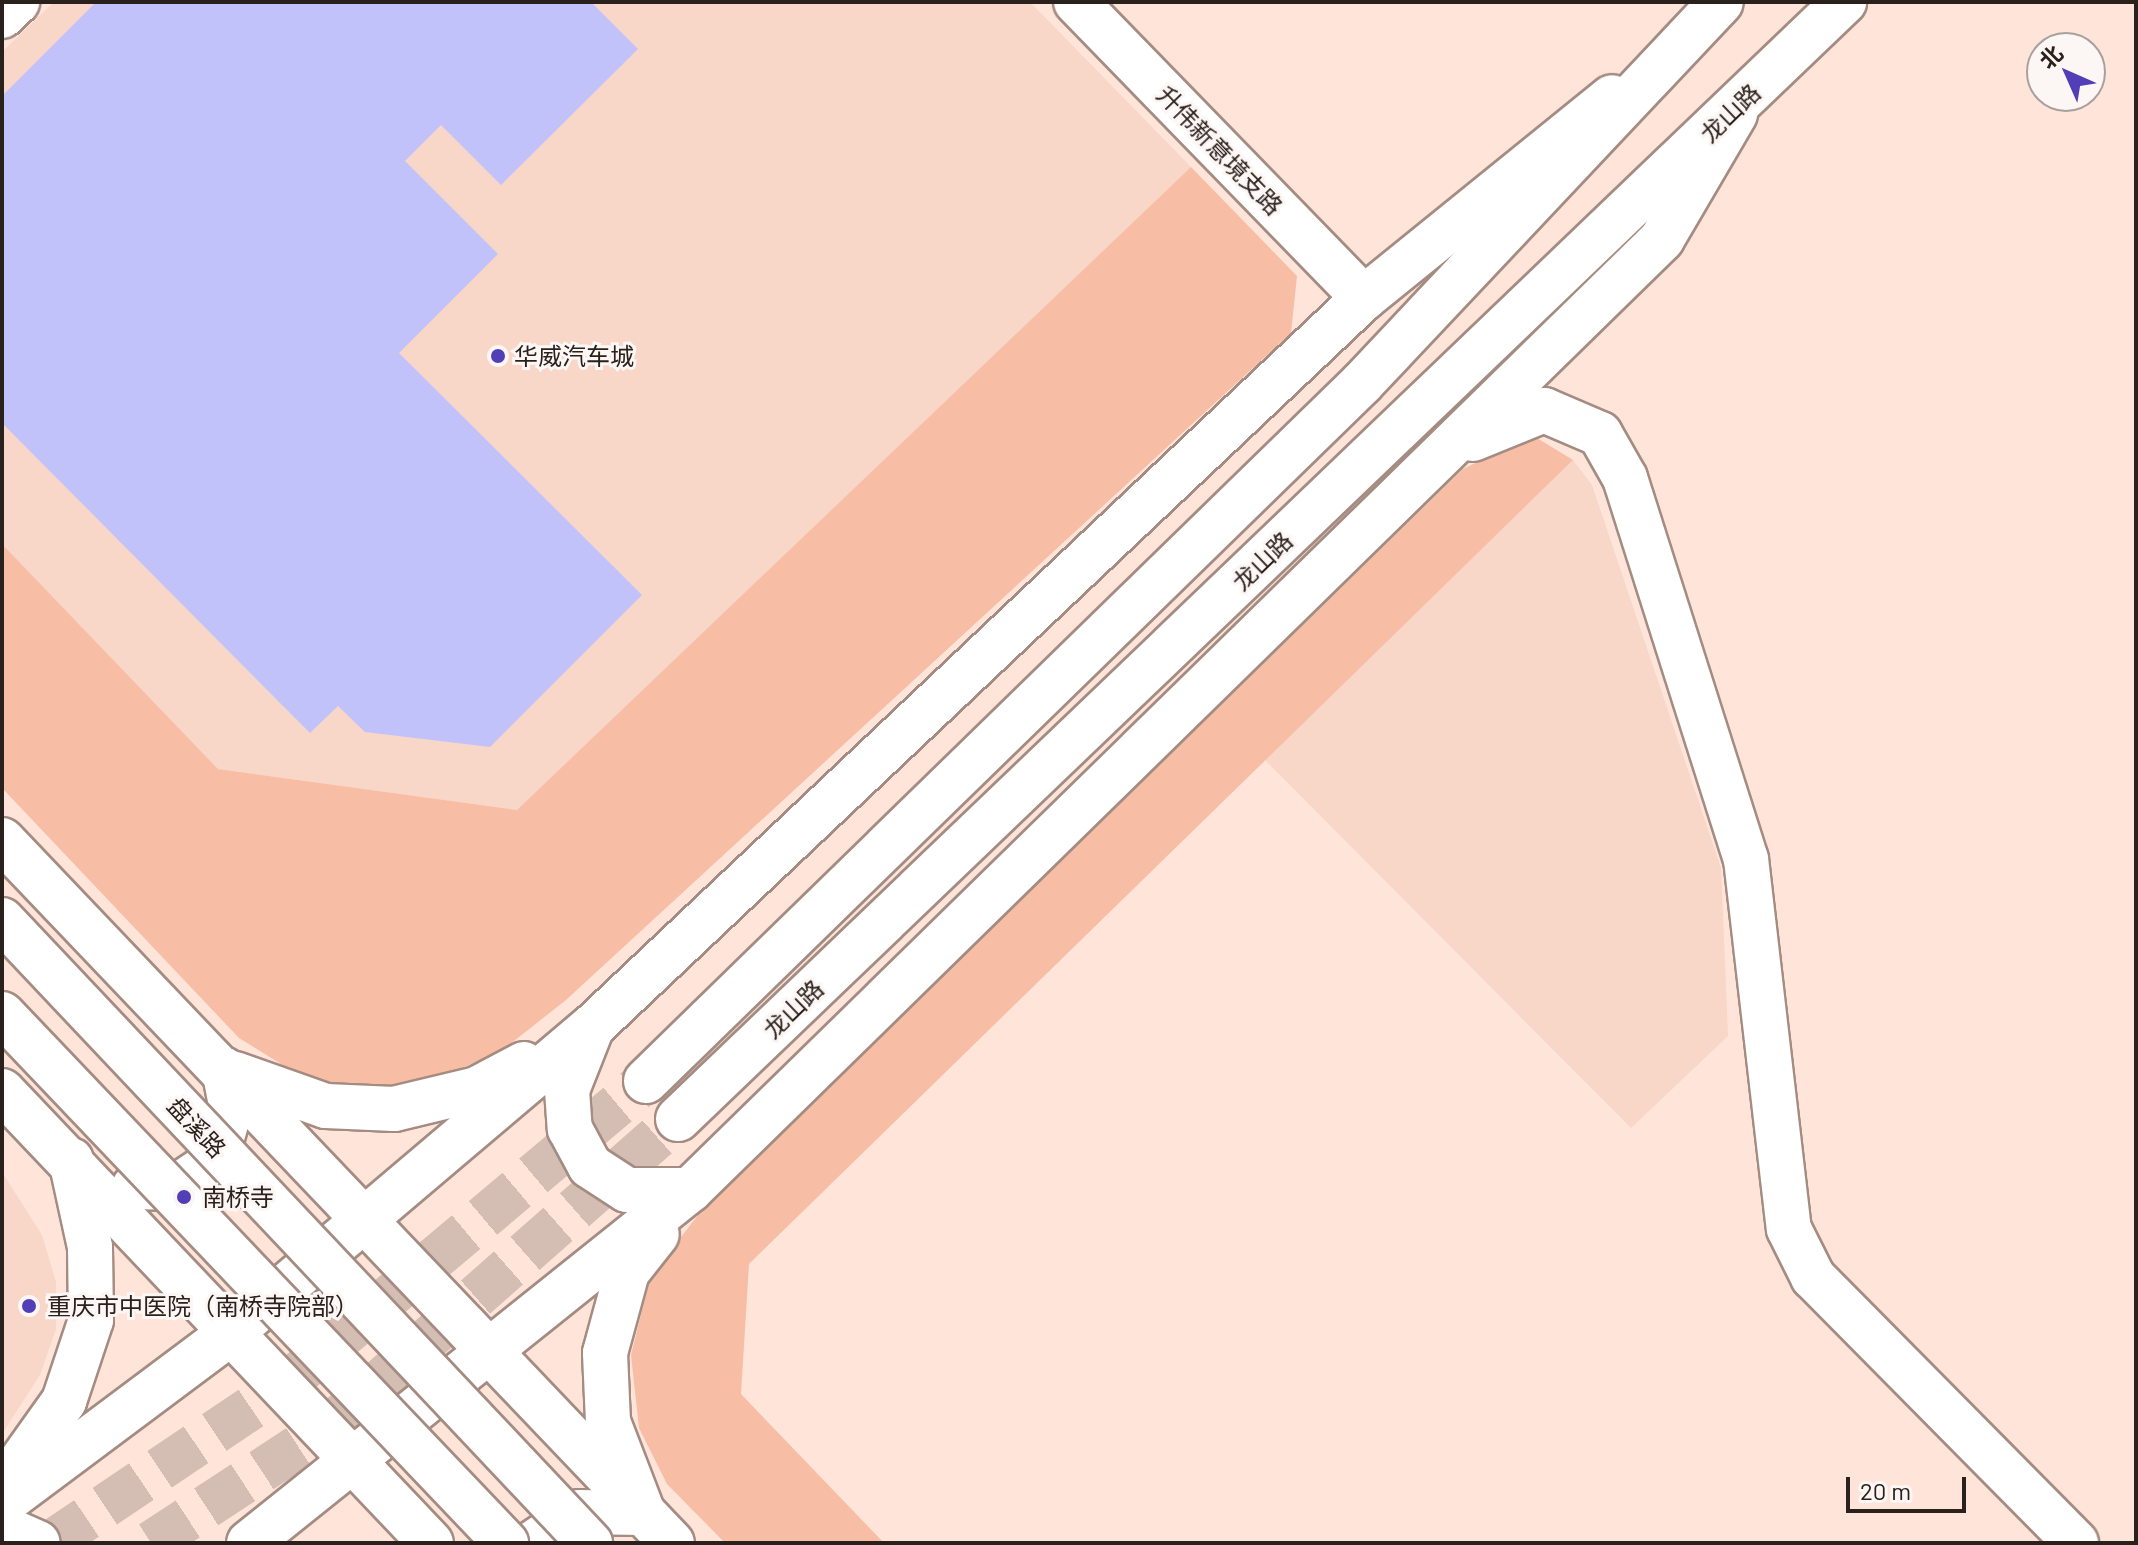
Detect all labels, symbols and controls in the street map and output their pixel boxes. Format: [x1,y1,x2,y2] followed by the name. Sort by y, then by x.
[2026,32,2106,112] north arrow
[2033,39,2067,73] text: 北
[1694,78,1766,148] street label: 龙山路
[1151,80,1289,220] street label: 升伟新意境支路
[514,342,634,370] place label: 华威汽车城
[489,347,507,365] marker: 华威汽车城
[1226,526,1298,596] street label: 龙山路
[757,974,829,1044] street label: 龙山路
[162,1091,232,1163] street label: 盘溪路
[202,1183,274,1211] place label: 南桥寺
[173,1186,195,1208] marker: 南桥寺
[47,1292,359,1320] place label: 重庆市中医院（南桥寺院部）
[18,1295,40,1317] marker: 重庆市中医院（南桥寺院部）
[1850,1461,1970,1511] scale bar
[1860,1476,1911,1505] text: 20 m

